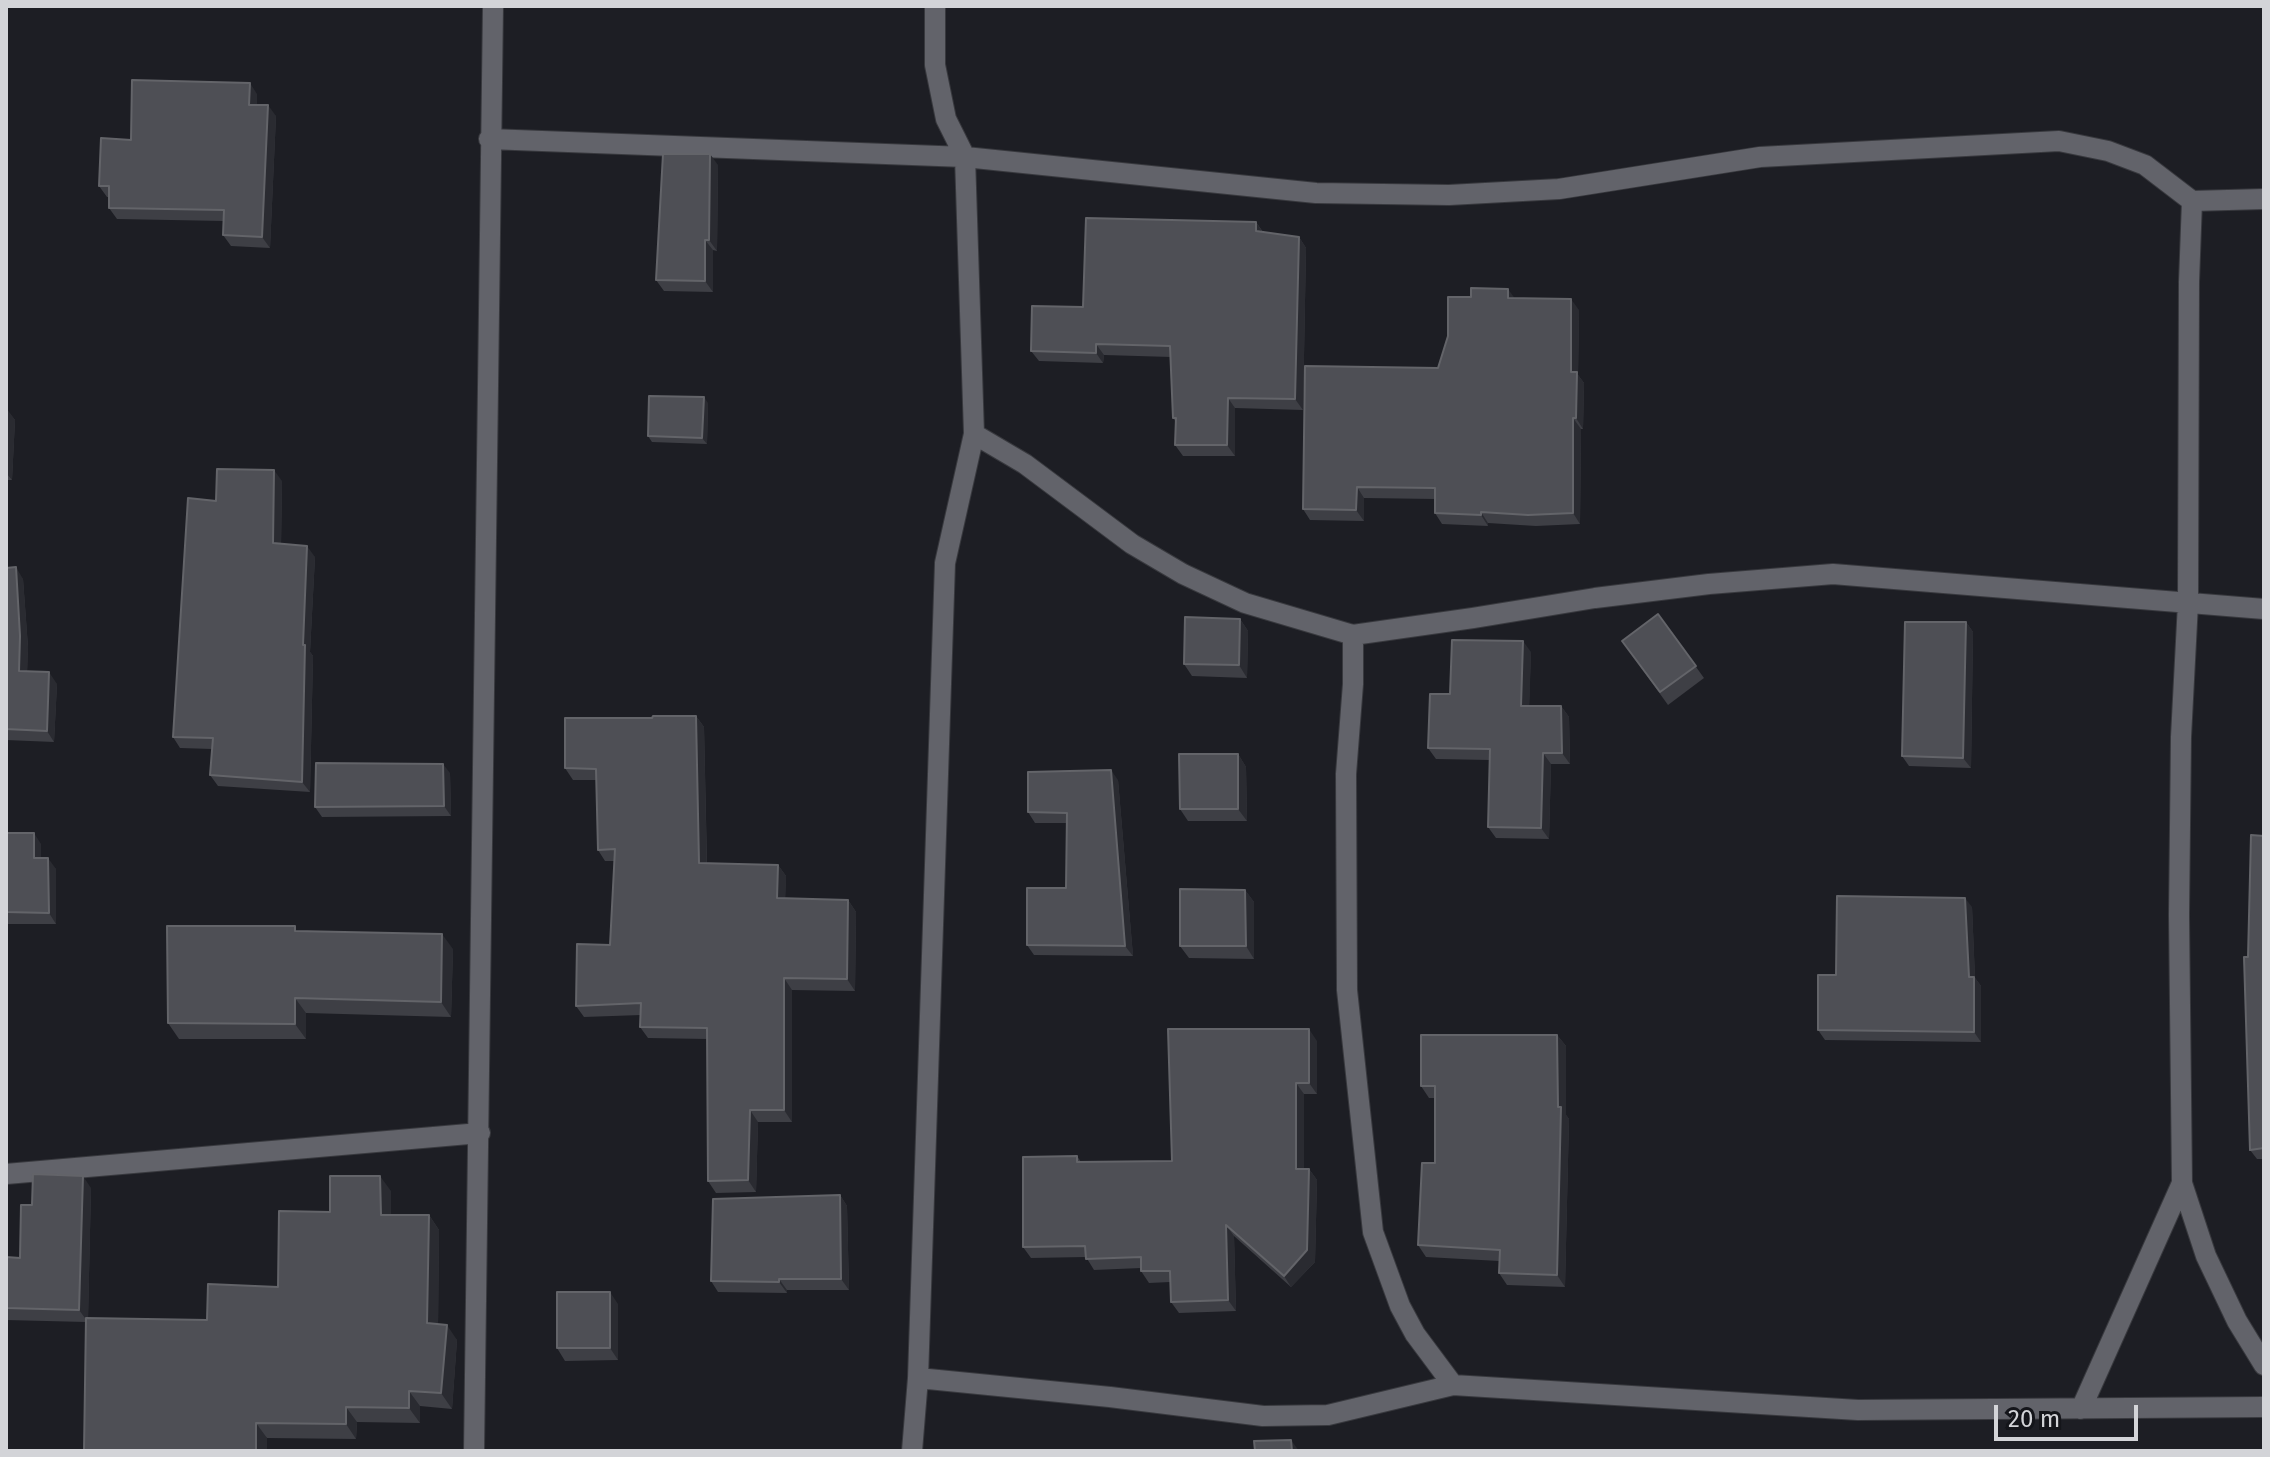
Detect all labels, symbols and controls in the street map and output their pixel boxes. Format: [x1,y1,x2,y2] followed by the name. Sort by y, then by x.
[1998,1389,2142,1439] scale bar
[2008,1405,2060,1433] text: 20 m

